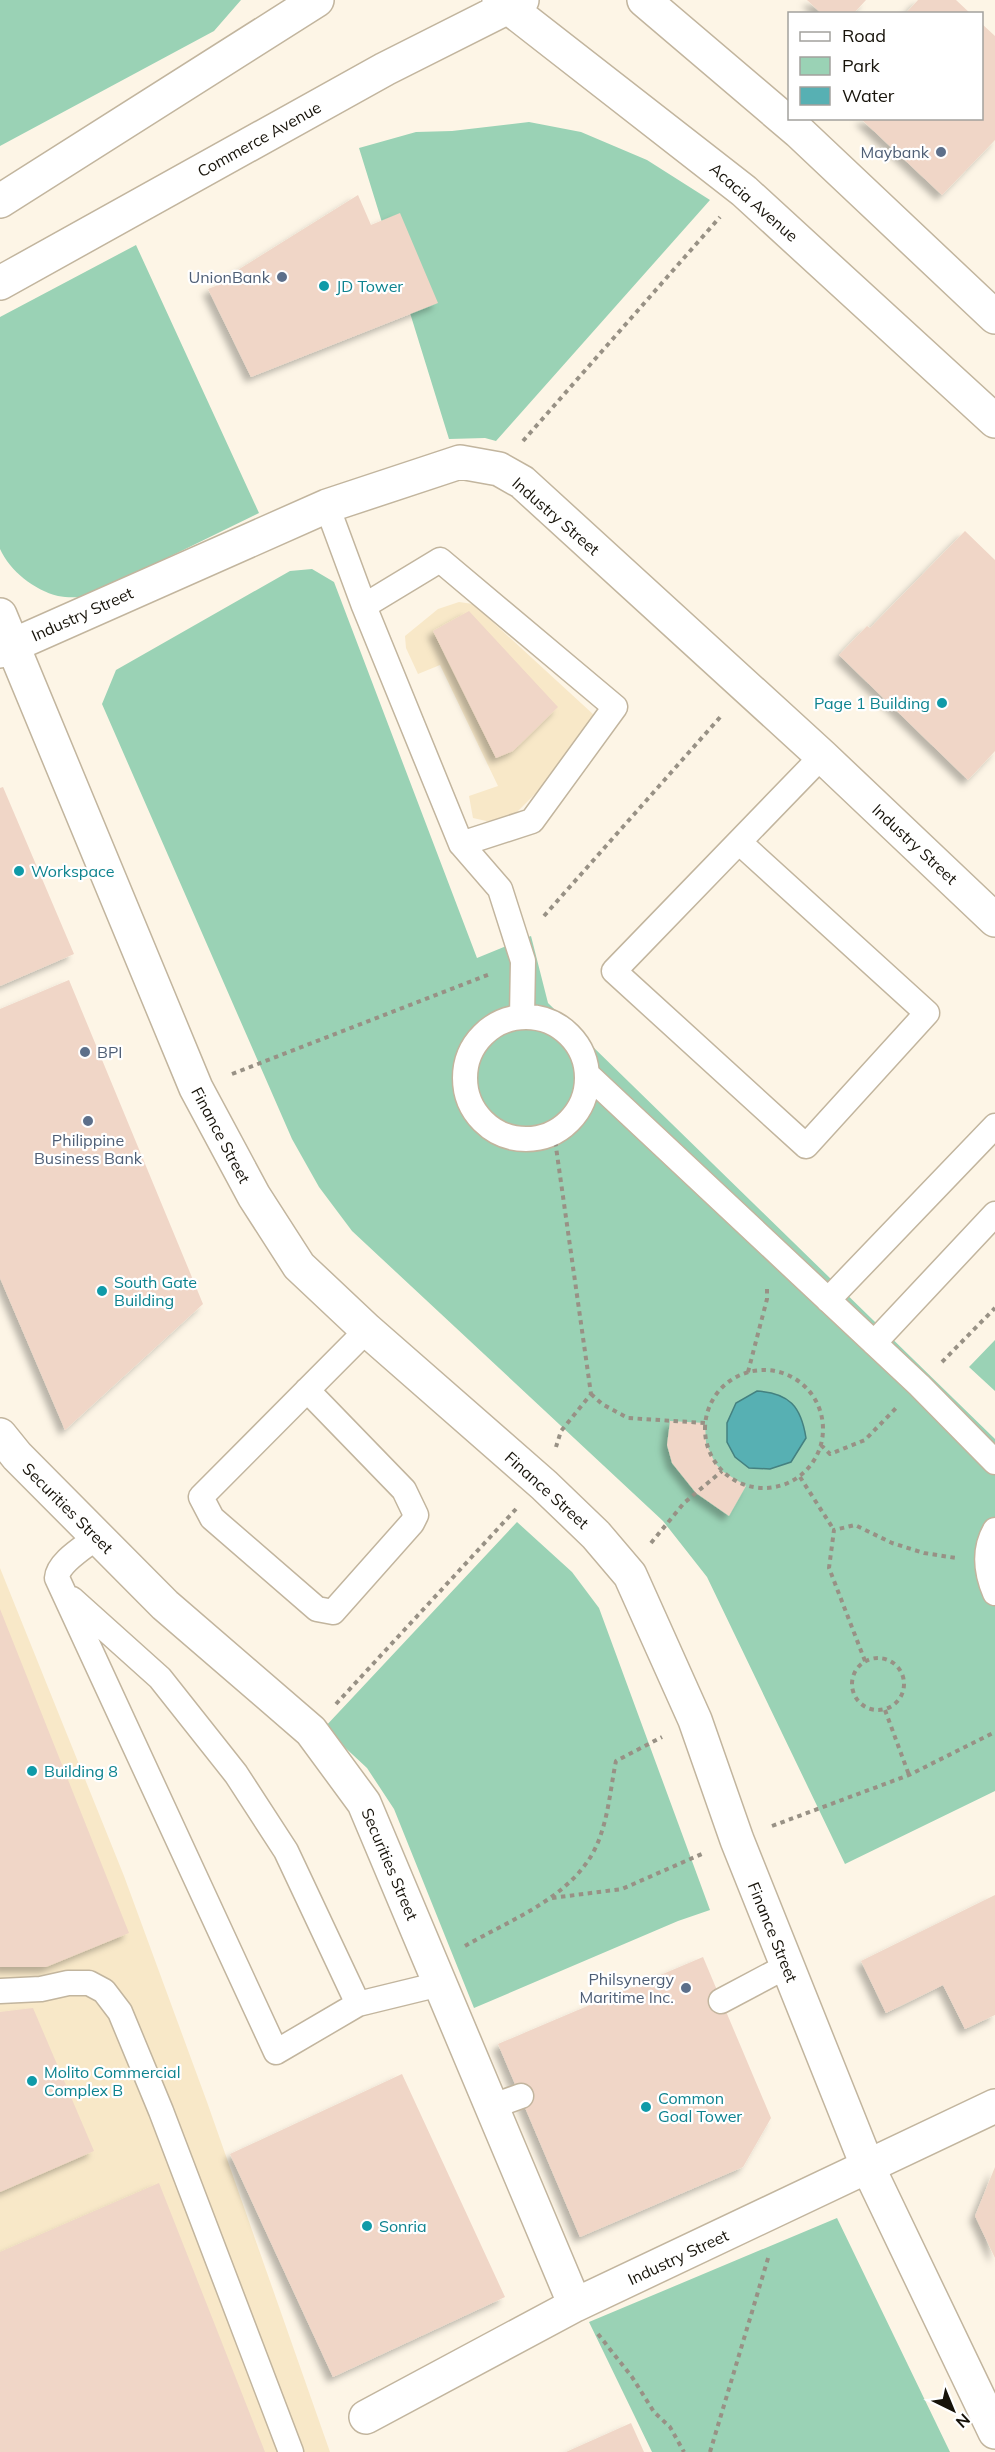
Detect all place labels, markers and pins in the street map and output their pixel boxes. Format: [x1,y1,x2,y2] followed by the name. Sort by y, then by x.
[860,142,930,162] place label: Maybank
[934,145,948,159] marker: Maybank
[189,267,271,287] place label: UnionBank
[275,270,289,284] marker: UnionBank
[336,276,403,296] place label: JD Tower
[317,279,331,293] marker: JD Tower
[814,693,930,713] place label: Page 1 Building
[935,696,949,710] marker: Page 1 Building
[31,861,115,881] place label: Workspace
[12,864,26,878] marker: Workspace
[97,1042,122,1062] place label: BPI
[78,1045,92,1059] marker: BPI
[81,1114,95,1128] marker: Philippine Business Bank
[34,1130,143,1168] place label: Philippine Business Bank
[114,1272,197,1310] place label: South Gate Building
[95,1284,109,1298] marker: South Gate Building
[44,1761,118,1781] place label: Building 8
[25,1764,39,1778] marker: Building 8
[579,1969,674,2007] place label: Philsynergy Maritime Inc.
[679,1981,693,1995] marker: Philsynergy Maritime Inc.
[44,2062,180,2100] place label: Molito Commercial Complex B
[25,2074,39,2088] marker: Molito Commercial Complex B
[658,2088,742,2126] place label: Common Goal Tower
[639,2100,653,2114] marker: Common Goal Tower
[379,2216,427,2236] place label: Sonria
[360,2219,374,2233] marker: Sonria

